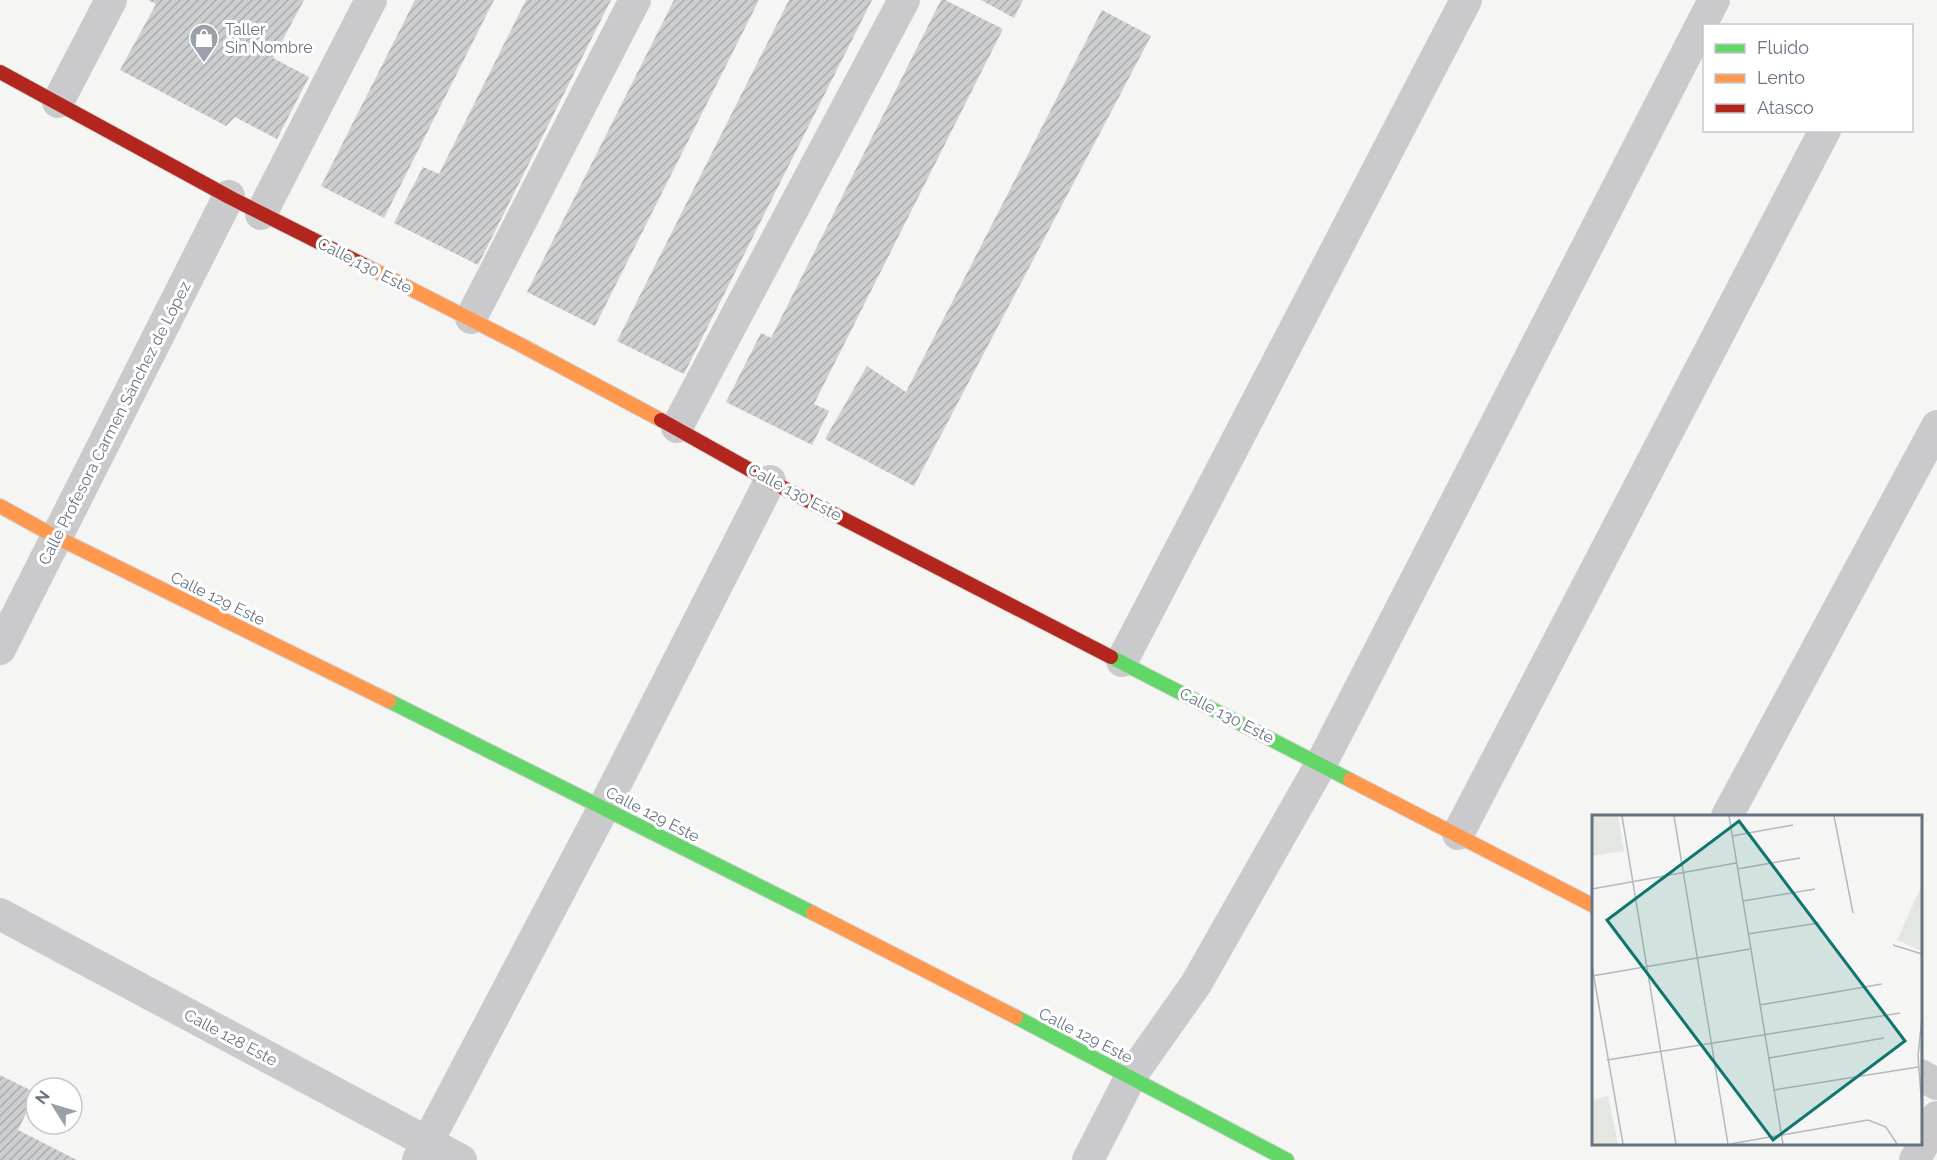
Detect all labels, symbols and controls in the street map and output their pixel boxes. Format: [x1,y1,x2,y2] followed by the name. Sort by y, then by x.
[225,20,313,57] place label: Taller Sin Nombre
[188,22,220,64] shop icon: Taller Sin Nombre
[1703,24,1913,132] legend
[1757,37,1809,58] text: Fluido
[1757,67,1805,88] text: Lento
[1757,97,1814,118] text: Atasco
[314,234,415,297] street label: Calle 130 Este
[34,278,195,568] street label: Calle Profesora Carmen Sánchez de López
[745,460,845,525] street label: Calle 130 Este
[168,567,268,629] street label: Calle 129 Este
[1176,684,1277,747] street label: Calle 130 Este
[603,783,703,846] street label: Calle 129 Este
[1592,815,1922,1145] inset map
[1036,1004,1136,1067] street label: Calle 129 Este
[181,1005,281,1070] street label: Calle 128 Este
[24,1076,84,1136] north arrow
[31,1087,54,1108] text: N

